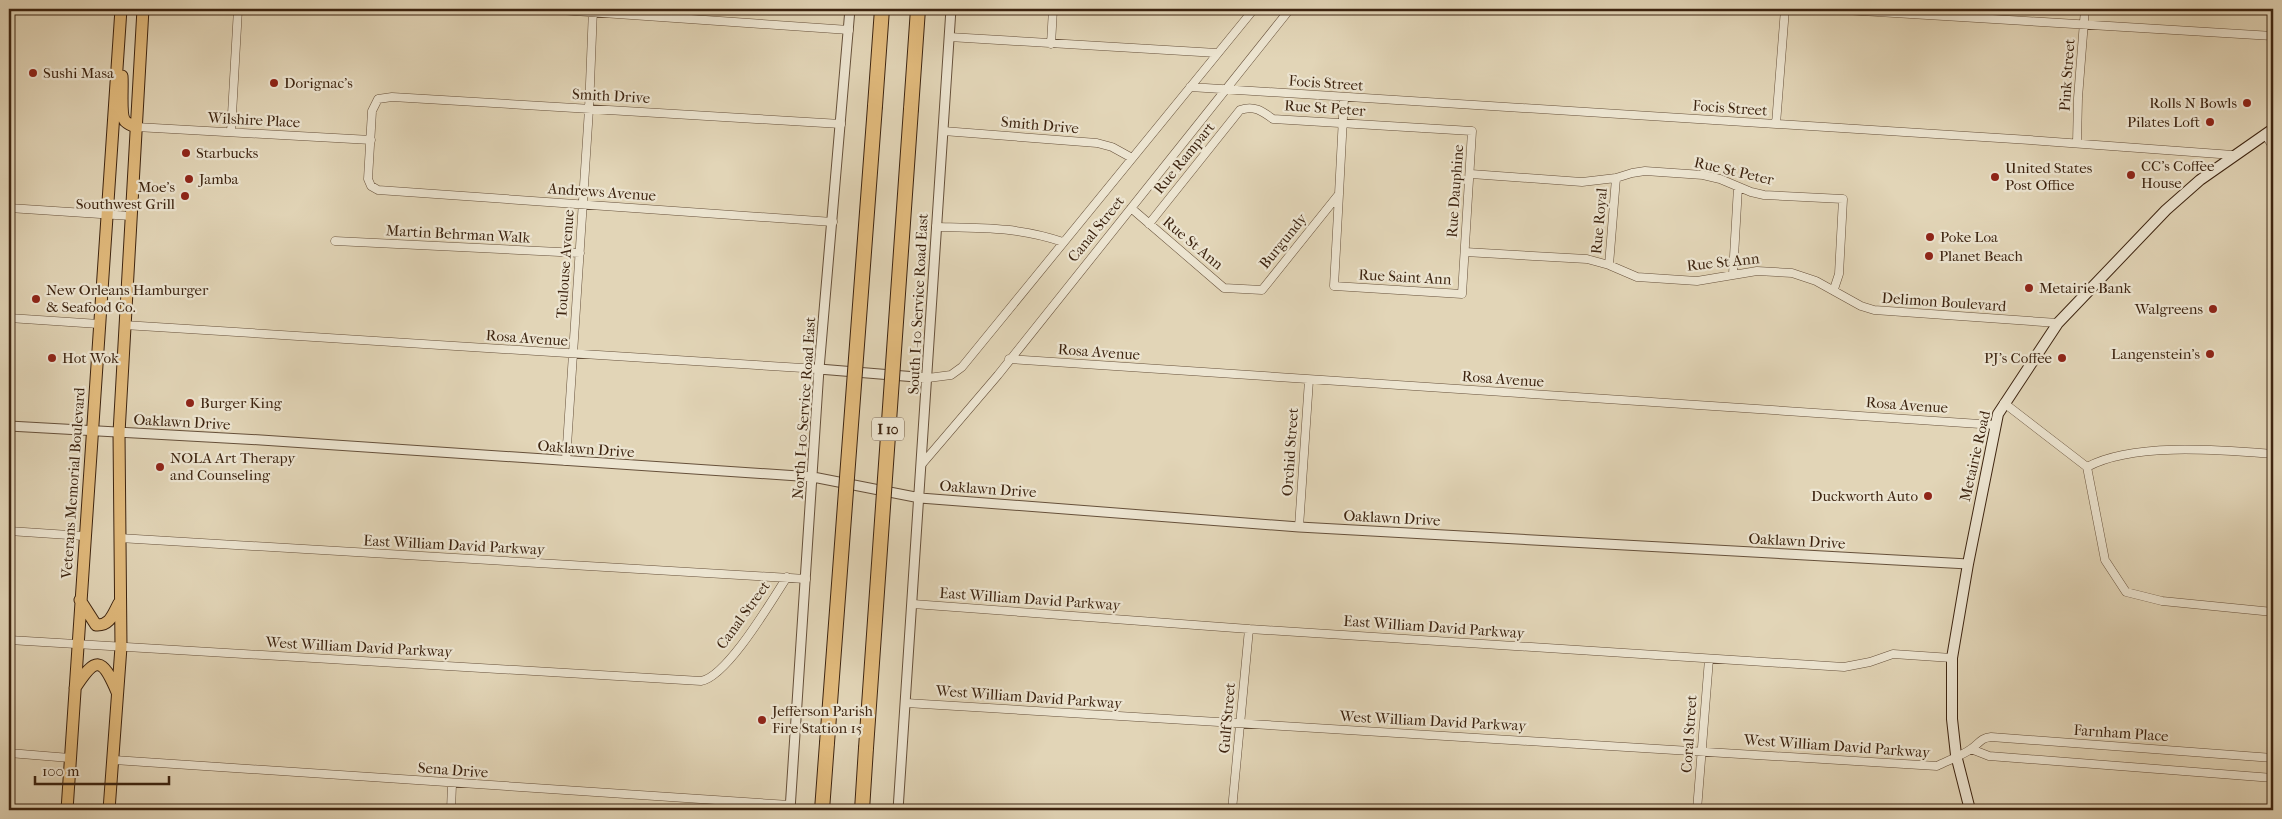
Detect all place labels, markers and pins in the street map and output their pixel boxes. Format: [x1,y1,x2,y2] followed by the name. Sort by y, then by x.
[43,64,115,82] place label: Sushi Masa
[27,67,39,79] marker: Sushi Masa
[284,74,353,92] place label: Dorignac's
[268,77,280,89] marker: Dorignac's
[2149,94,2237,112] place label: Rolls N Bowls
[2241,97,2253,109] marker: Rolls N Bowls
[2127,113,2201,131] place label: Pilates Loft
[2204,116,2216,128] marker: Pilates Loft
[196,144,259,162] place label: Starbucks
[180,147,192,159] marker: Starbucks
[2141,157,2215,192] place label: CC's Coffee House
[2005,159,2093,194] place label: United States Post Office
[2125,169,2137,181] marker: CC's Coffee House
[198,170,240,188] place label: Jamba
[1989,171,2001,183] marker: United States Post Office
[183,173,195,185] marker: Jamba
[76,178,175,213] place label: Moe's Southwest Grill
[179,190,191,202] marker: Moe's Southwest Grill
[1940,228,1999,246] place label: Poke Loa
[1924,231,1936,243] marker: Poke Loa
[1939,247,2023,265] place label: Planet Beach
[1923,250,1935,262] marker: Planet Beach
[2039,279,2131,297] place label: Metairie Bank
[46,281,209,316] place label: New Orleans Hamburger & Seafood Co.
[2023,282,2035,294] marker: Metairie Bank
[30,293,42,305] marker: New Orleans Hamburger & Seafood Co.
[2134,300,2203,318] place label: Walgreens
[2207,303,2219,315] marker: Walgreens
[2111,345,2200,363] place label: Langenstein's
[2204,348,2216,360] marker: Langenstein's
[62,349,119,367] place label: Hot Wok
[1984,349,2053,367] place label: PJ's Coffee
[46,352,58,364] marker: Hot Wok
[2056,352,2068,364] marker: PJ's Coffee
[200,394,283,412] place label: Burger King
[184,397,196,409] marker: Burger King
[170,449,296,484] place label: NOLA Art Therapy and Counseling
[154,461,166,473] marker: NOLA Art Therapy and Counseling
[1811,487,1918,505] place label: Duckworth Auto
[1922,490,1934,502] marker: Duckworth Auto
[771,702,873,737] place label: Jefferson Parish Fire Station 15
[756,714,768,726] marker: Jefferson Parish Fire Station 15

